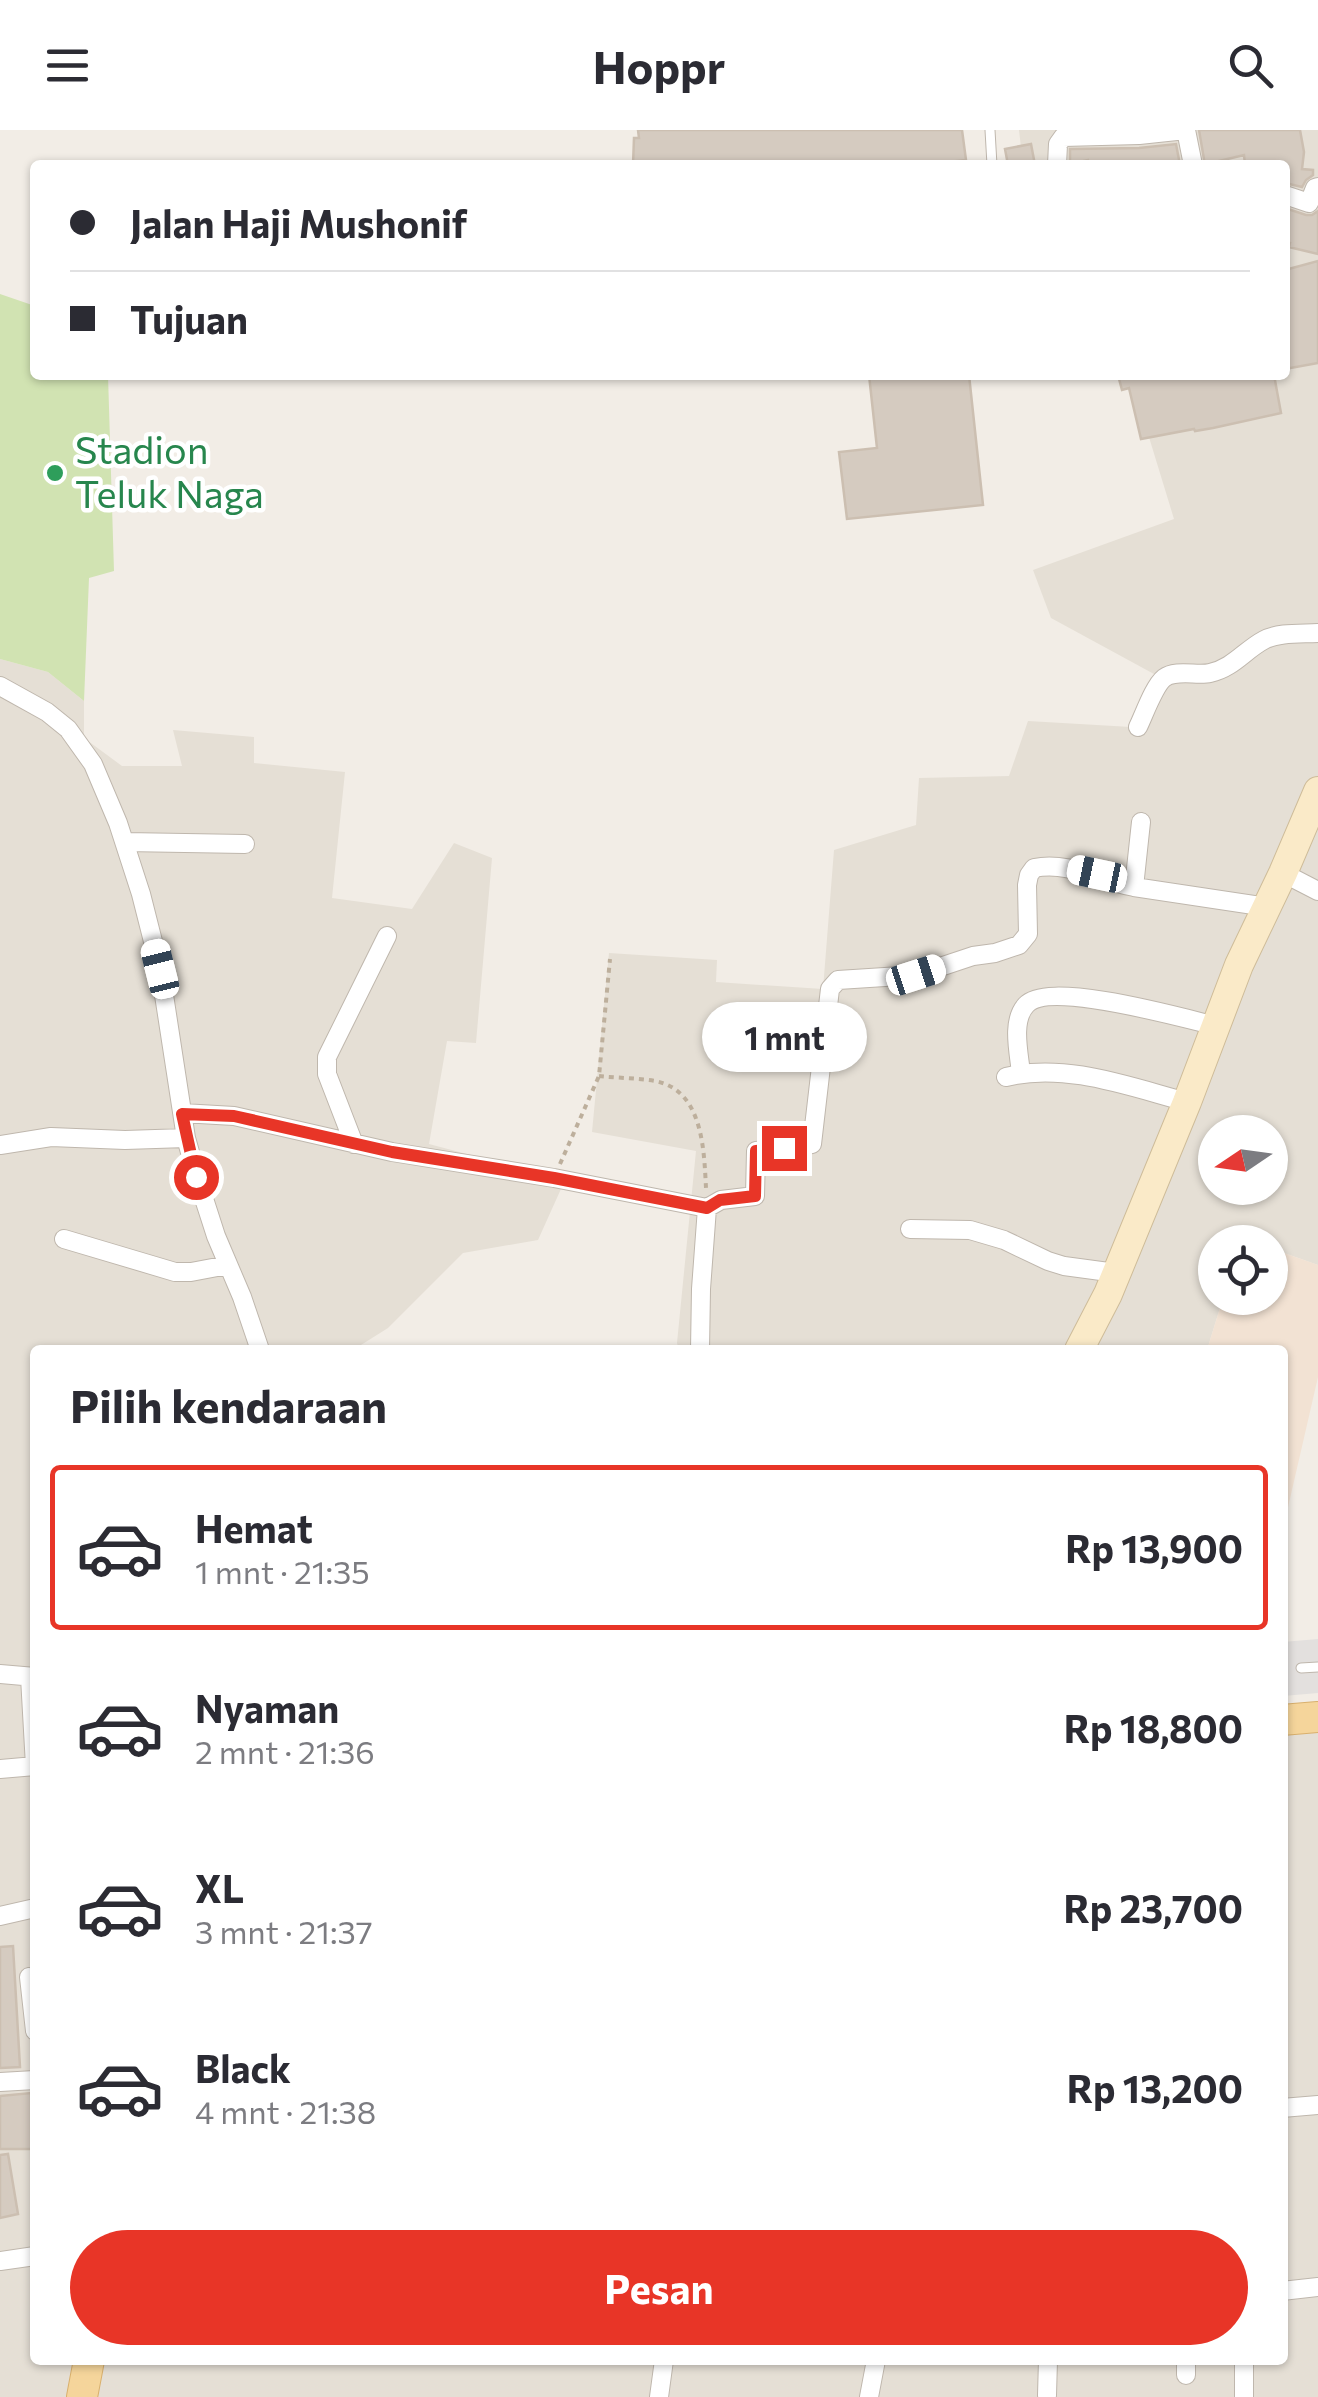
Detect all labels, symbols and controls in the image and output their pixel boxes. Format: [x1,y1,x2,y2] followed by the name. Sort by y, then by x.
[40,38,95,93] icon: menu
[593,38,725,93] text: Hoppr
[1223,38,1278,93] icon: search
[130,199,467,246] text: Jalan Haji Mushonif
[130,295,248,342] text: Tujuan
[75,425,264,516] place label: Stadion Teluk Naga
[44,462,66,484] marker: Stadion Teluk Naga
[1065,853,1129,895] car
[138,936,182,1002] car
[883,951,949,999] car
[702,1003,866,1073] callout: 1 mnt
[744,1017,825,1057] text: 1 mnt
[1198,1115,1288,1205] north arrow
[1198,1115,1288,1315] map controls
[762,1126,807,1171] route end
[174,1155,219,1200] route start
[1198,1225,1288,1315] button: locate
[70,1377,387,1432] text: Pilih kendaraan
[75,1503,165,1593] icon: car
[195,1504,313,1551] text: Hemat
[1065,1524,1243,1571] text: Rp 13,900
[195,1551,370,1591] text: 1 mnt · 21:35
[75,1683,165,1773] icon: car
[195,1684,339,1731] text: Nyaman
[1064,1704,1243,1751] text: Rp 18,800
[195,1731,375,1771] text: 2 mnt · 21:36
[75,1863,165,1953] icon: car
[195,1864,244,1911] text: XL
[1063,1884,1243,1931] text: Rp 23,700
[195,1911,373,1951] text: 3 mnt · 21:37
[75,2043,165,2133] icon: car
[195,2044,291,2091] text: Black
[1067,2064,1243,2111] text: Rp 13,200
[195,2091,376,2131] text: 4 mnt · 21:38
[70,2230,1248,2345] button: Pesan

